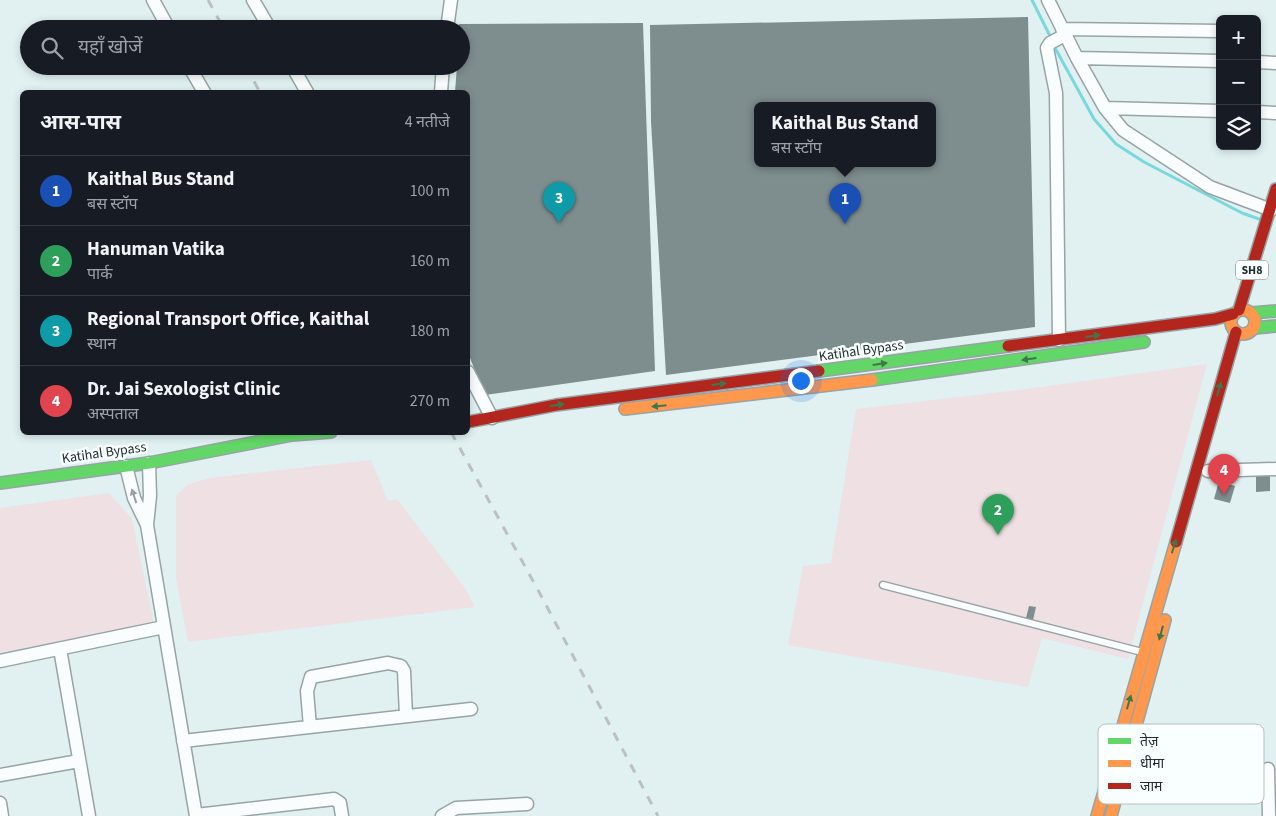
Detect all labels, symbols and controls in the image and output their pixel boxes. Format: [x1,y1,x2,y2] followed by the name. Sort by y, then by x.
[1216,15,1261,150] map controls
[1216,15,1261,60] button: +
[20,20,470,75] search box
[38,34,66,62] icon: search
[78,34,142,61] text: यहाँ खोजें
[1216,60,1261,105] button: −
[754,102,936,167] popup
[1216,105,1261,150] button: layers
[40,107,121,137] text: आस-पास
[771,110,919,137] text: Kaithal Bus Stand
[405,111,450,133] text: 4 नतीजे
[771,137,822,159] text: बस स्टॉप
[87,166,235,193] text: Kaithal Bus Stand
[52,180,60,202] text: 1
[410,180,450,202] text: 100 m
[543,182,575,223] pin: 3
[829,183,861,224] pin: 1
[87,193,138,215] text: बस स्टॉप
[87,236,225,263] text: Hanuman Vatika
[52,250,60,272] text: 2
[410,250,450,272] text: 160 m
[1236,260,1268,280] road number: SH8
[87,263,113,285] text: पार्क
[87,306,369,333] text: Regional Transport Office, Kaithal
[52,320,60,342] text: 3
[410,320,450,342] text: 180 m
[1085,331,1101,339] one-way arrow
[87,333,116,355] text: स्थान
[817,335,905,367] street label: Katihal Bypass
[1020,356,1036,364] one-way arrow
[872,360,888,368] one-way arrow
[788,368,814,394] your location
[87,376,280,403] text: Dr. Jai Sexologist Clinic
[711,380,727,388] one-way arrow
[1215,382,1223,397] one-way arrow
[52,390,60,412] text: 4
[410,390,450,412] text: 270 m
[550,400,566,408] one-way arrow
[651,402,667,410] one-way arrow
[87,403,139,425] text: अस्पताल
[60,437,148,469] street label: Katihal Bypass
[1208,454,1240,495] pin: 4
[130,489,138,504] one-way arrow
[982,494,1014,535] pin: 2
[1170,538,1178,553] one-way arrow
[1157,626,1165,641] one-way arrow
[1125,694,1133,709] one-way arrow
[1098,724,1264,804] legend
[1140,732,1159,752] text: तेज़
[1140,754,1165,774] text: धीमा
[1140,777,1163,797] text: जाम

